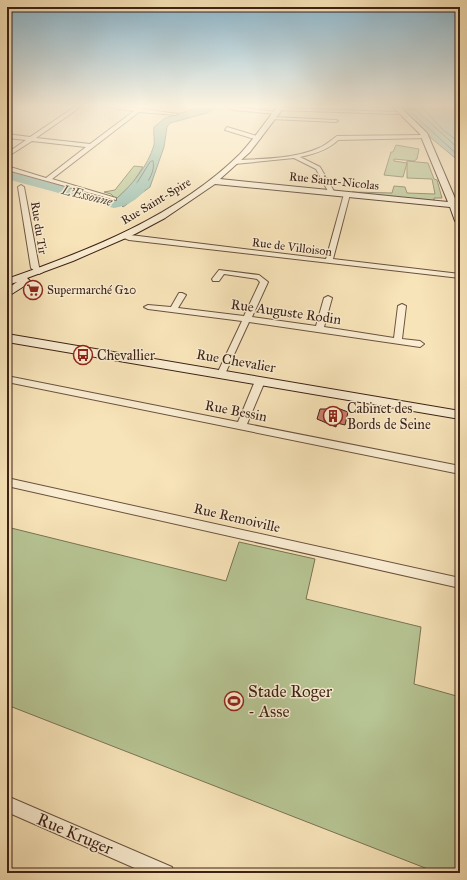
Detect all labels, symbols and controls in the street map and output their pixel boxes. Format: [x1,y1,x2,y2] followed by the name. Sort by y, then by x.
[288,169,380,193] street label: Rue Saint-Nicolas
[119,175,193,227] street label: Rue Saint-Spire
[59,182,115,210] water label: L'Essonne
[28,201,50,256] street label: Rue du Tir
[251,235,333,259] street label: Rue de Villoison
[22,279,44,301] supermarket icon: Supermarché G20
[47,283,136,297] place label: Supermarché G20
[230,296,343,328] street label: Rue Auguste Rodin
[72,344,94,366] bus stop icon: Chevallier
[195,346,278,376] street label: Rue Chevalier
[97,347,156,364] place label: Chevallier
[204,397,269,425] street label: Rue Bessin
[347,400,431,433] place label: Cabinet des Bords de Seine
[322,405,344,427] building icon: Cabinet des Bords de Seine
[192,500,282,536] street label: Rue Remoiville
[248,681,333,722] place label: Stade Roger - Asse
[223,690,245,712] sports icon: Stade Roger - Asse
[34,809,117,860] street label: Rue Kruger

